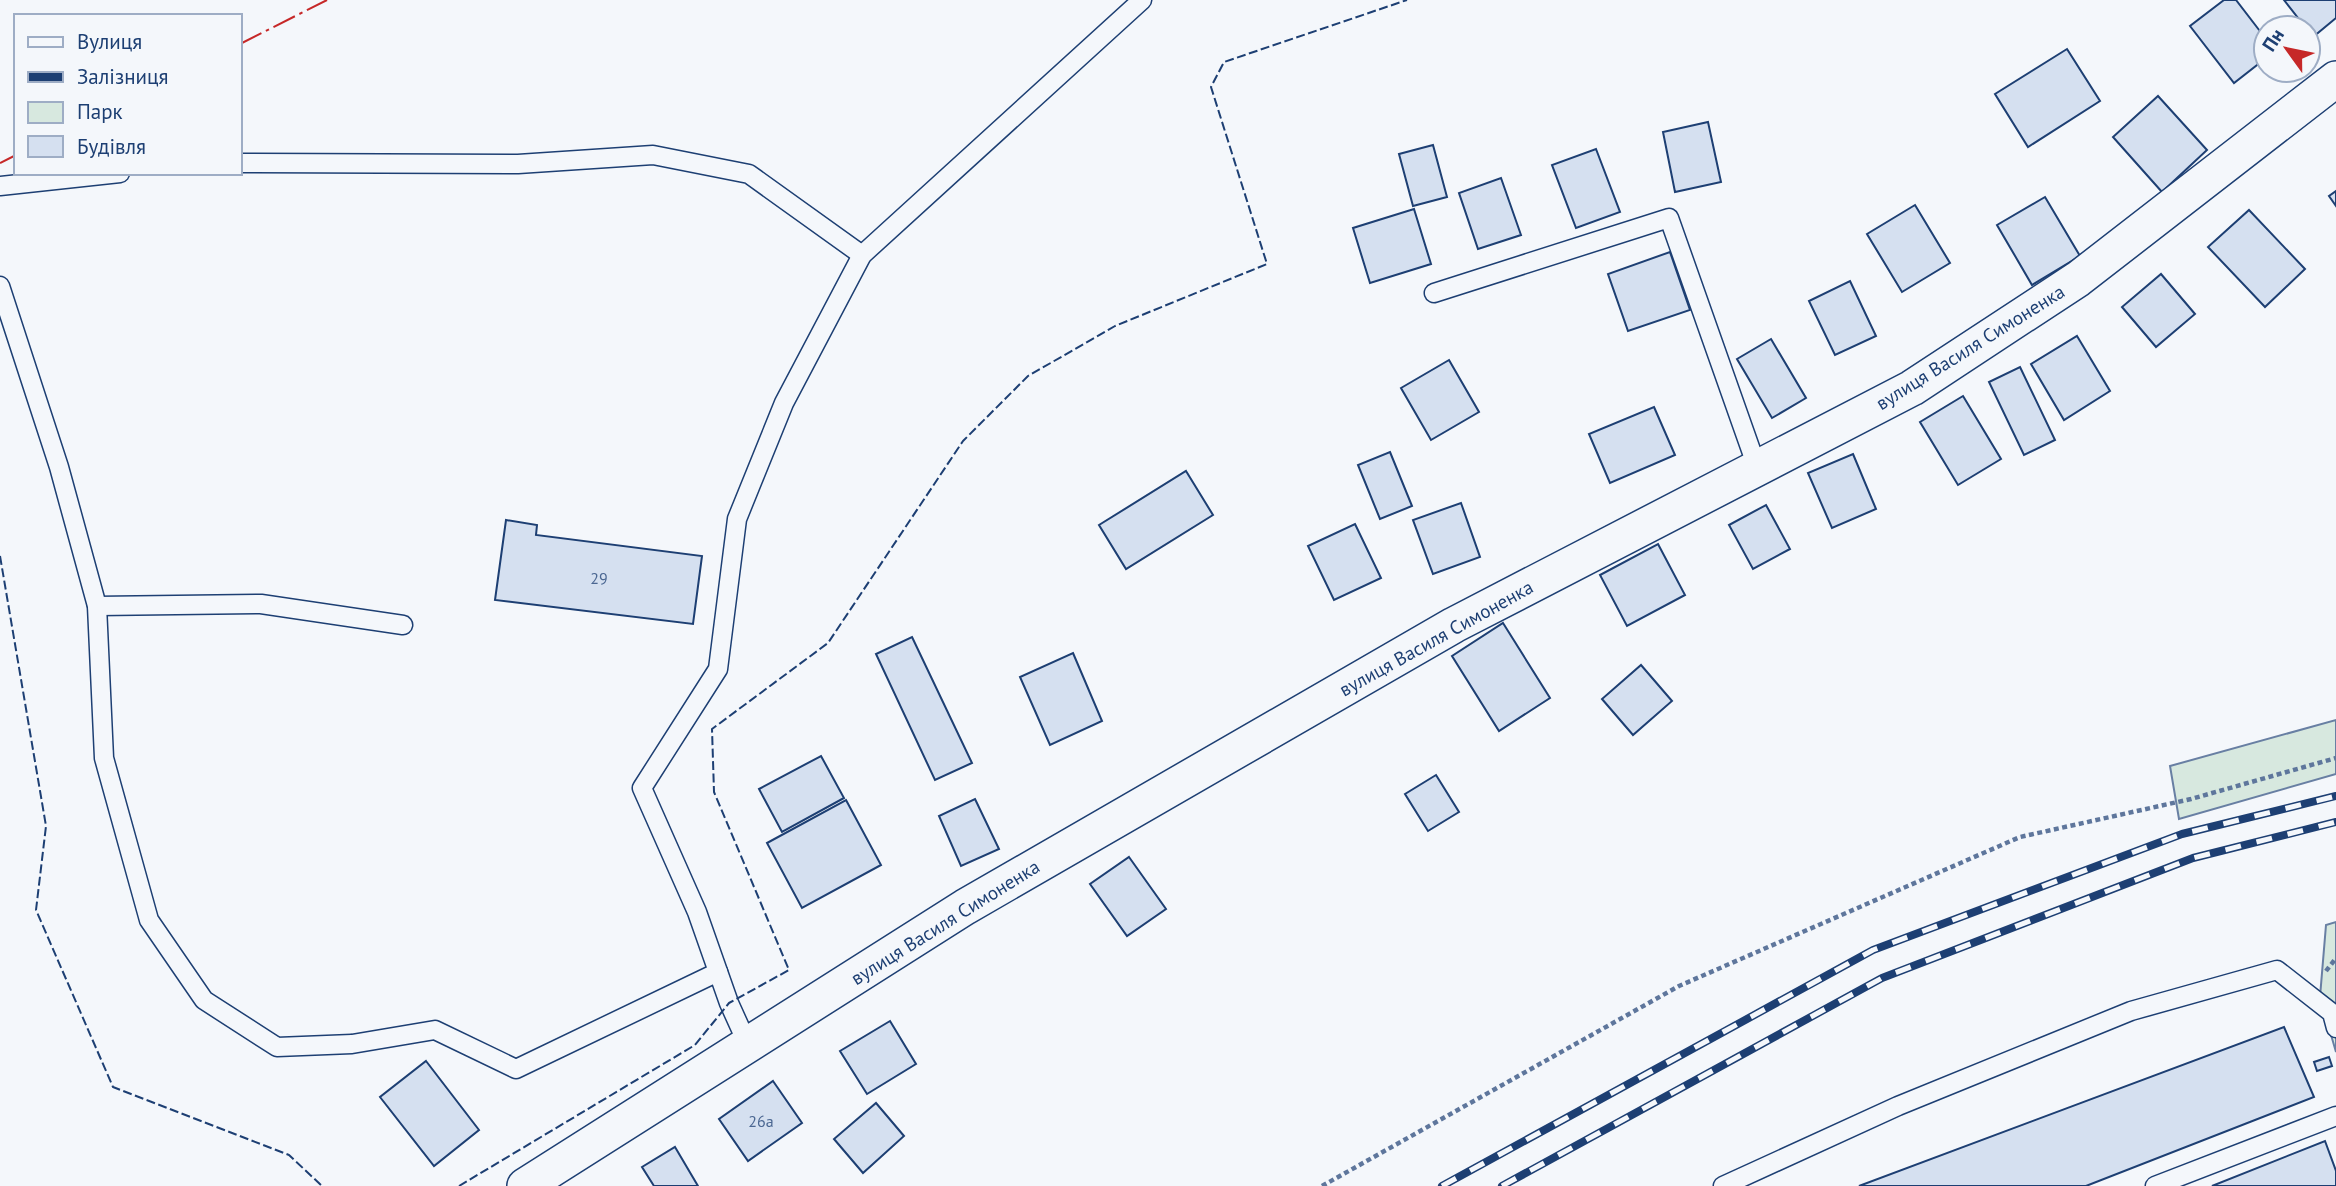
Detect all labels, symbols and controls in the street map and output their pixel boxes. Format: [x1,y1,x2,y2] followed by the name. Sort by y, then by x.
[14,14,242,175] legend
[2252,14,2322,84] north arrow
[2257,24,2289,56] text: Пн
[77,28,142,55] text: Вулиця
[77,63,169,90] text: Залізниця
[77,98,123,125] text: Парк
[77,133,146,160] text: Будівля
[1871,279,2069,415] street label: вулиця Василя Симоненка
[590,568,608,588] house number: 29
[1335,575,1537,701] street label: вулиця Василя Симоненка
[846,854,1044,990] street label: вулиця Василя Симоненка
[748,1111,774,1131] house number: 26а

